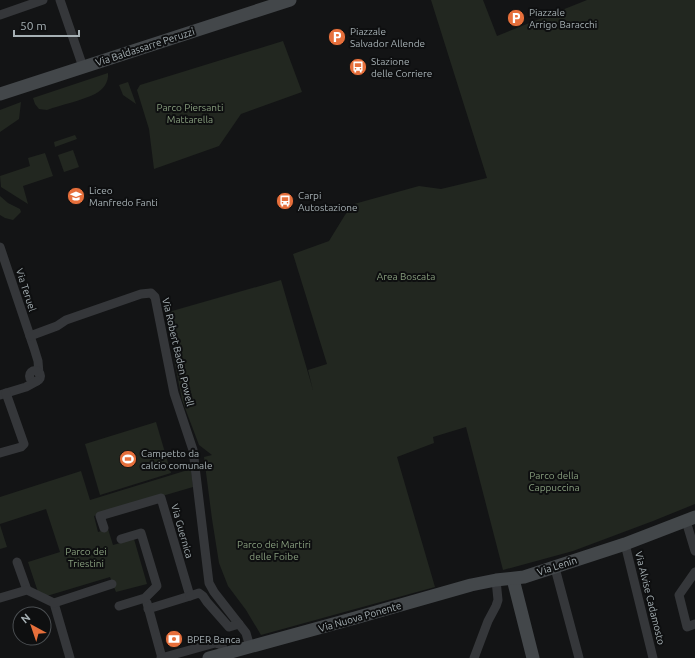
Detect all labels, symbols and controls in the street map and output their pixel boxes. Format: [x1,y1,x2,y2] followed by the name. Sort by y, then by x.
[529,7,597,30] place label: Piazzale Arrigo Baracchi
[506,8,526,28] parking icon: Piazzale Arrigo Baracchi
[14,12,79,38] scale bar
[20,19,47,32] text: 50 m
[94,26,196,68] street label: Via Baldassarre Peruzzi
[350,26,425,49] place label: Piazzale Salvador Allende
[327,27,347,47] parking icon: Piazzale Salvador Allende
[371,56,432,79] place label: Stazione delle Corriere
[348,57,368,77] bus stop icon: Stazione delle Corriere
[157,102,223,125] park label: Parco Piersanti Mattarella
[89,185,158,208] place label: Liceo Manfredo Fanti
[66,186,86,206] school or university icon: Liceo Manfredo Fanti
[298,190,357,213] place label: Carpi Autostazione
[275,191,295,211] bus stop icon: Carpi Autostazione
[14,267,38,313] street label: Via Teruel
[377,271,435,282] park label: Area Boscata
[160,297,196,408] street label: Via Robert Baden Powell
[141,448,212,471] place label: Campetto da calcio comunale
[118,449,138,469] sports icon: Campetto da calcio comunale
[528,470,580,493] park label: Parco della Cappuccina
[169,503,195,559] street label: Via Guernica
[237,539,311,562] park label: Parco dei Martiri delle Foibe
[65,546,107,569] park label: Parco dei Triestini
[633,550,667,646] street label: Via Alvise Cadamosto
[536,554,578,578] street label: Via Lenin
[317,600,403,634] street label: Via Nuova Ponente
[12,606,52,646] north arrow
[19,611,33,626] text: N
[164,629,184,649] bank icon: BPER Banca
[187,634,240,645] place label: BPER Banca

